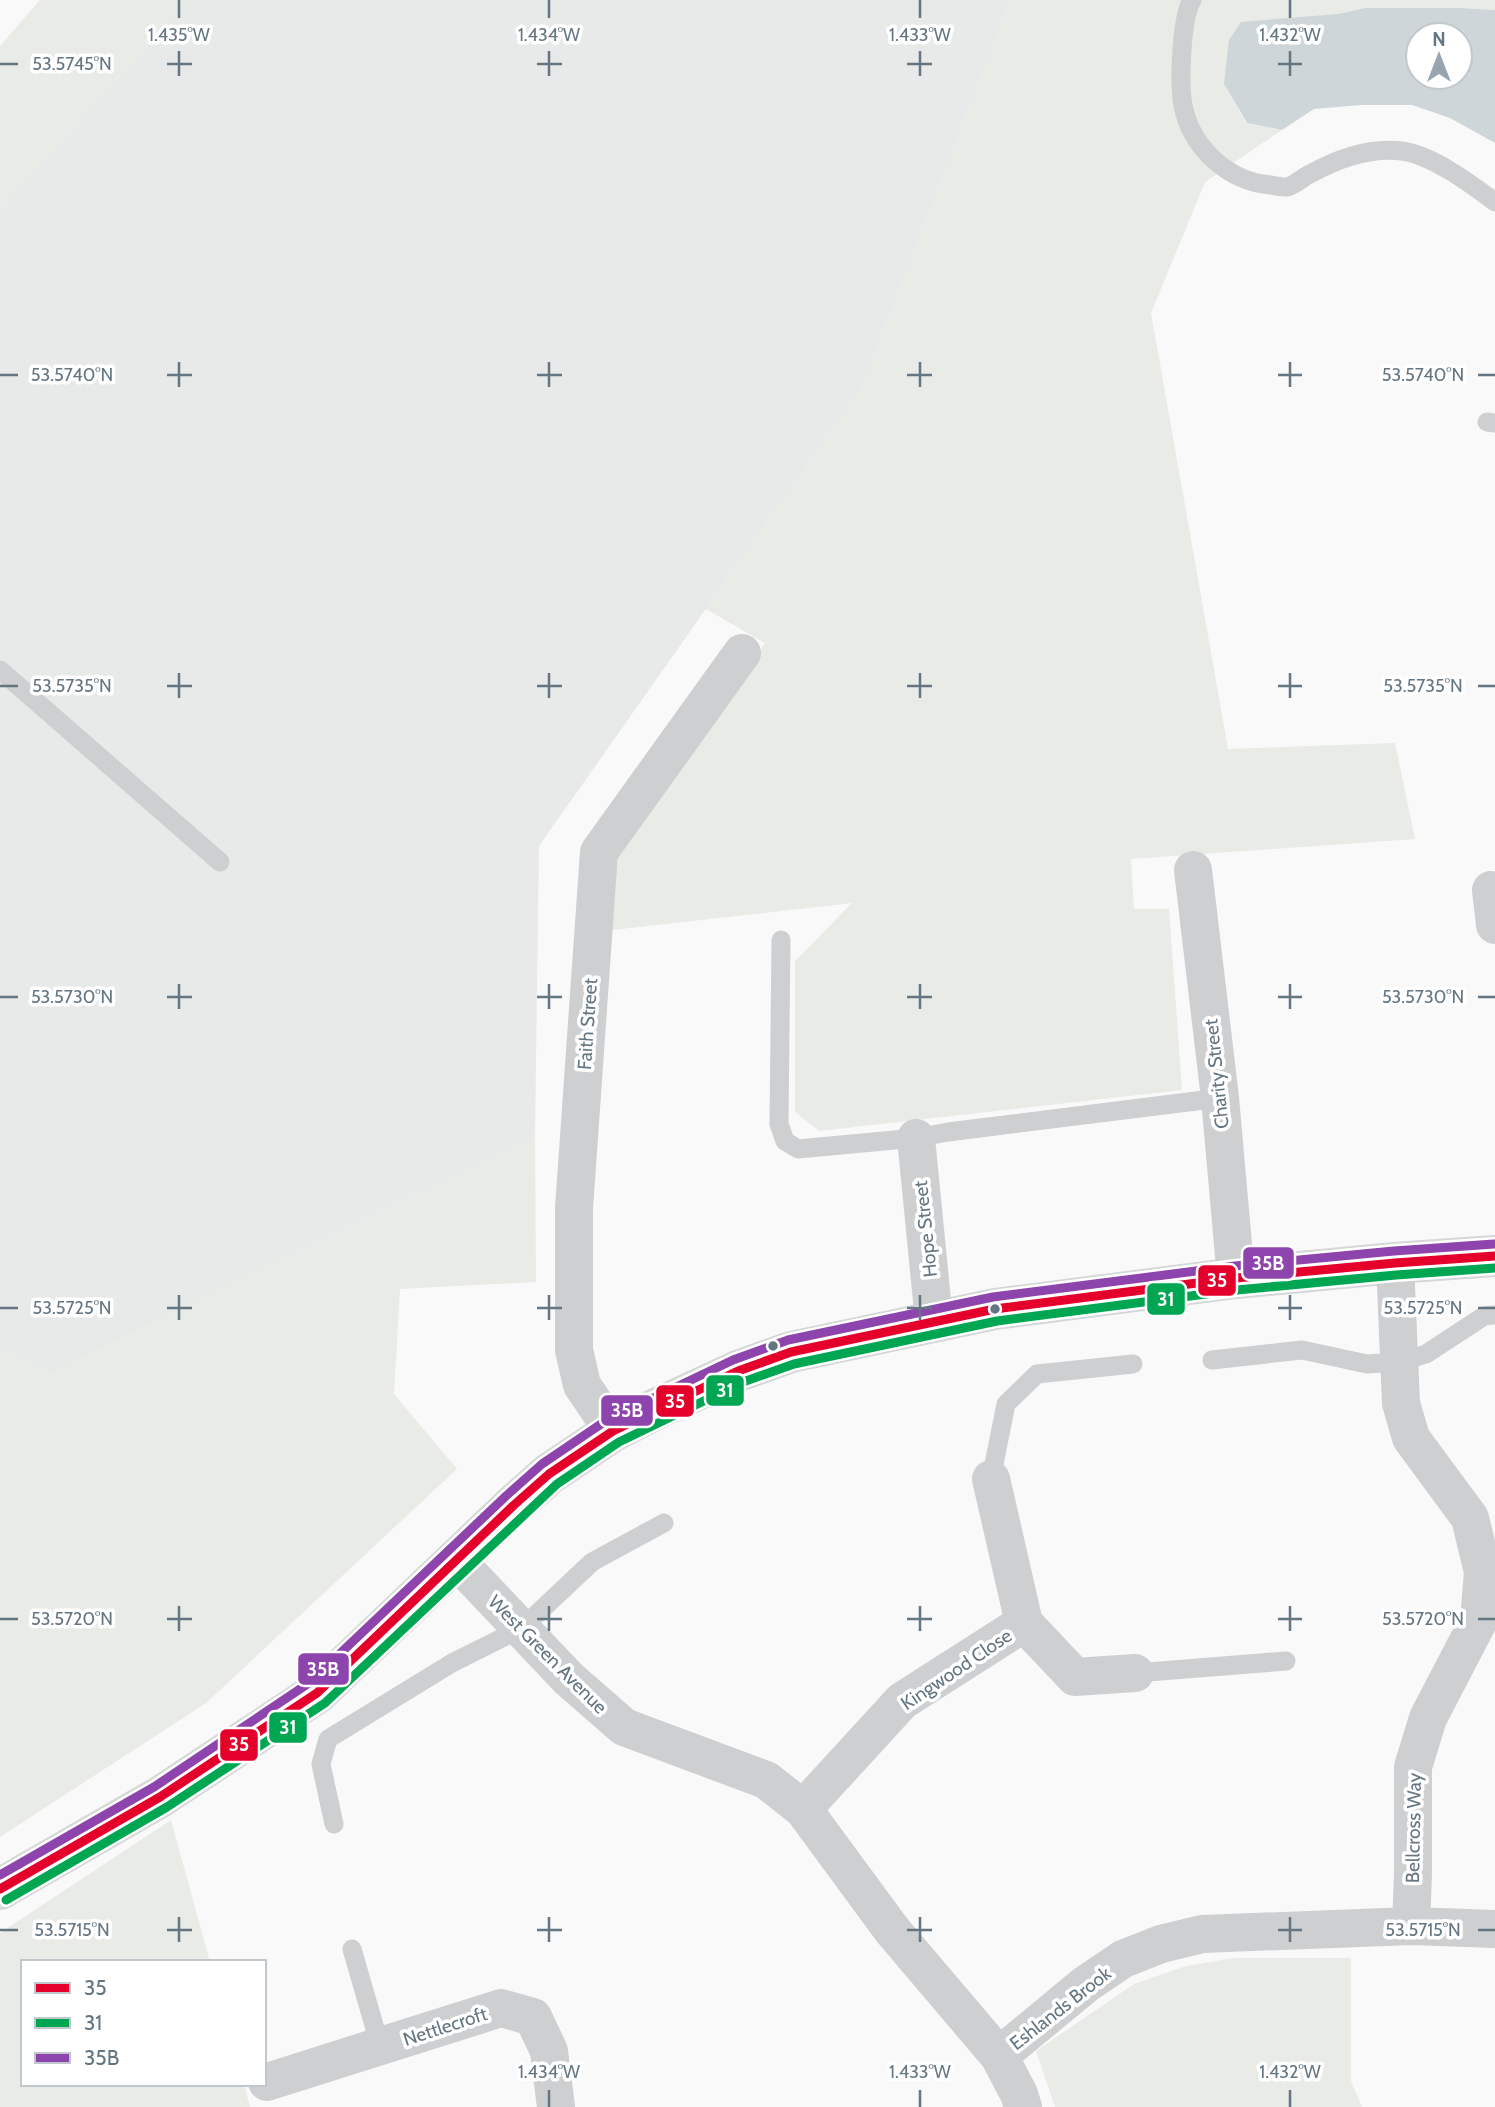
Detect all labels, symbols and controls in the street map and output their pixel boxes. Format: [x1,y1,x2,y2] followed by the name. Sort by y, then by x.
[1404,21,1474,91] north arrow
[148,24,210,46] text: 1.435°W
[518,24,580,46] text: 1.434°W
[889,24,951,46] text: 1.433°W
[1259,24,1321,46] text: 1.432°W
[1432,28,1446,51] text: N
[32,53,112,75] text: 53.5745°N
[31,364,113,386] text: 53.5740°N
[1382,364,1464,386] text: 53.5740°N
[32,675,112,697] text: 53.5735°N
[1383,675,1463,697] text: 53.5735°N
[573,977,602,1071] street label: Faith Street
[31,986,113,1008] text: 53.5730°N
[1382,986,1464,1008] text: 53.5730°N
[1199,1017,1234,1130] street label: Charity Street
[909,1179,942,1278] street label: Hope Street
[1242,1246,1295,1280] line badge: 35B
[1252,1252,1284,1275] text: 35B
[1197,1264,1237,1297] line badge: 35
[1207,1269,1227,1292] text: 35
[1146,1282,1186,1316] line badge: 31
[1157,1288,1175,1311] text: 31
[32,1297,112,1319] text: 53.5725°N
[1383,1297,1463,1319] text: 53.5725°N
[988,1302,1002,1316] unlabelled marker
[766,1339,780,1353] unlabelled marker
[705,1374,745,1407] line badge: 31
[716,1379,734,1402] text: 31
[655,1384,695,1418] line badge: 35
[665,1390,685,1413] text: 35
[600,1394,654,1427] line badge: 35B
[611,1399,643,1422] text: 35B
[483,1590,612,1719] street label: West Green Avenue
[31,1608,113,1630] text: 53.5720°N
[1382,1608,1464,1630] text: 53.5720°N
[896,1624,1016,1715] street label: Kingwood Close
[297,1652,350,1686] line badge: 35B
[307,1658,339,1681] text: 35B
[268,1711,308,1744] line badge: 31
[279,1716,297,1739] text: 31
[219,1728,259,1762] line badge: 35
[229,1733,249,1756] text: 35
[1401,1772,1426,1883] street label: Bellcross Way
[34,1919,110,1941] text: 53.5715°N
[1385,1919,1461,1941] text: 53.5715°N
[21,1960,266,2086] legend
[1005,1962,1116,2055] street label: Eshlands Brook
[84,1975,107,2000] text: 35
[400,2002,491,2051] street label: Nettlecroft
[84,2010,102,2035] text: 31
[84,2045,119,2070] text: 35B
[518,2061,580,2083] text: 1.434°W
[889,2061,951,2083] text: 1.433°W
[1259,2061,1321,2083] text: 1.432°W

